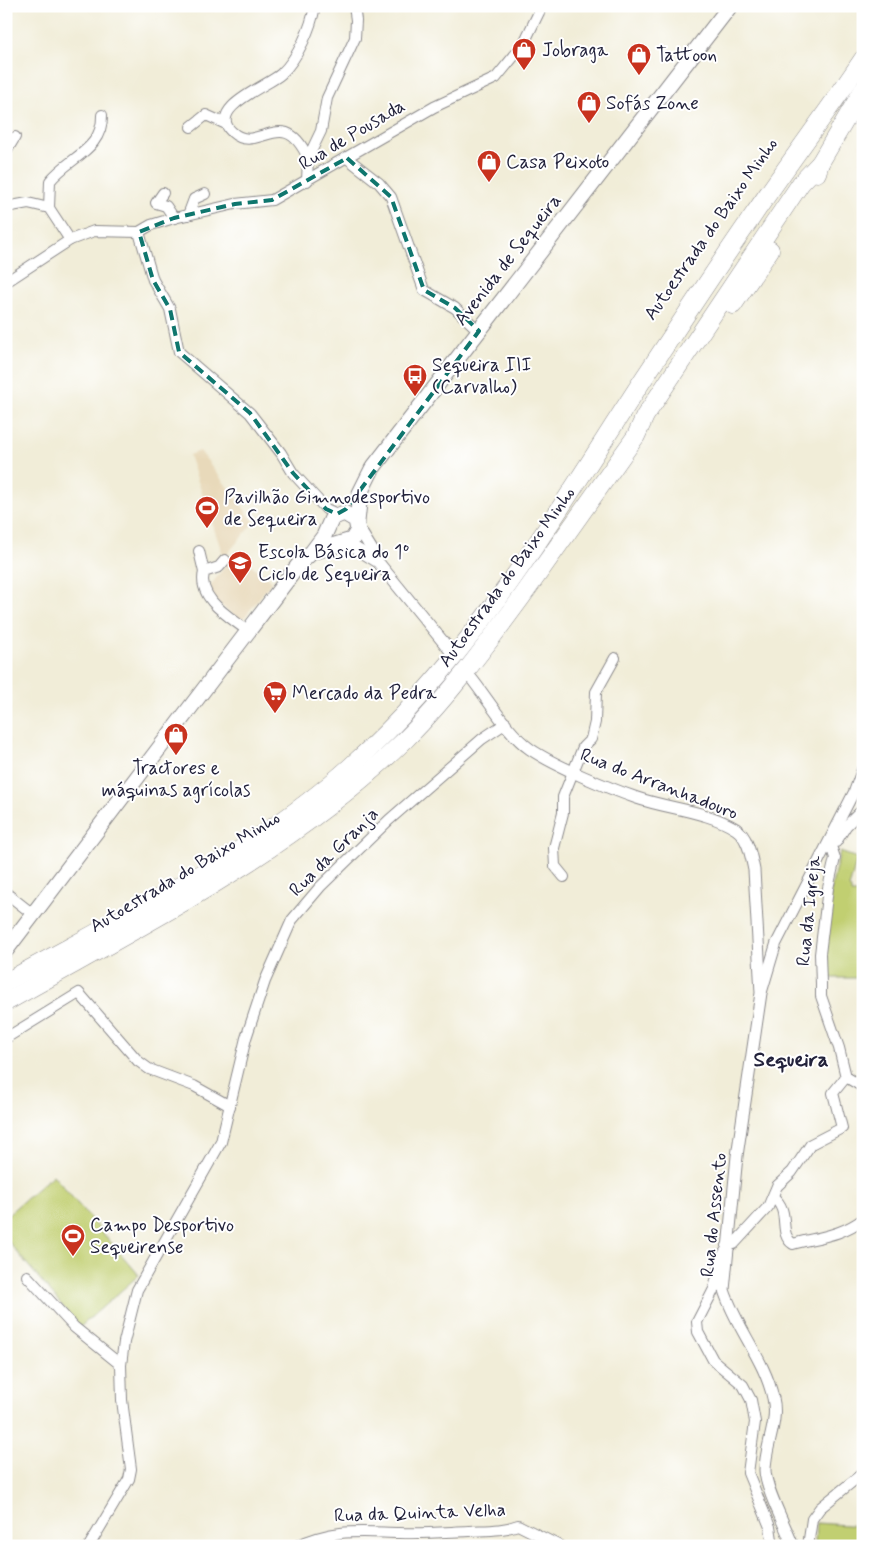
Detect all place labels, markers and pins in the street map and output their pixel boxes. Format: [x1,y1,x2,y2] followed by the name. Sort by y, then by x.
[511,37,537,71] shop icon: Jobraga
[542,38,609,64] place label: Jobraga
[626,42,652,76] shop icon: Tattoon
[656,43,717,68] place label: Tattoon
[576,90,602,124] shop icon: Sofás Zone
[606,91,699,116] place label: Sofás Zone
[476,149,502,183] shop icon: Casa Peixoto
[506,150,609,175] place label: Casa Peixoto
[432,353,532,400] place label: Sequeira III (Carvalho)
[402,363,428,397] bus stop icon: Sequeira III (Carvalho)
[224,485,430,532] place label: Pavilhão Gimnodesportivo de Sequeira
[194,495,220,529] sports icon: Pavilhão Gimnodesportivo de Sequeira
[258,540,410,587] place label: Escola Básica do 1º Ciclo de Sequeira
[227,550,253,584] school or university icon: Escola Básica do 1º Ciclo de Sequeira
[262,680,288,714] supermarket icon: Mercado da Pedra
[292,681,437,706] place label: Mercado da Pedra
[163,722,189,756] shop icon: Tractores e máquinas agrícolas
[102,756,250,804] place label: Tractores e máquinas agrícolas
[90,1213,234,1260] place label: Campo Desportivo Sequeirense
[60,1223,86,1257] sports icon: Campo Desportivo Sequeirense

